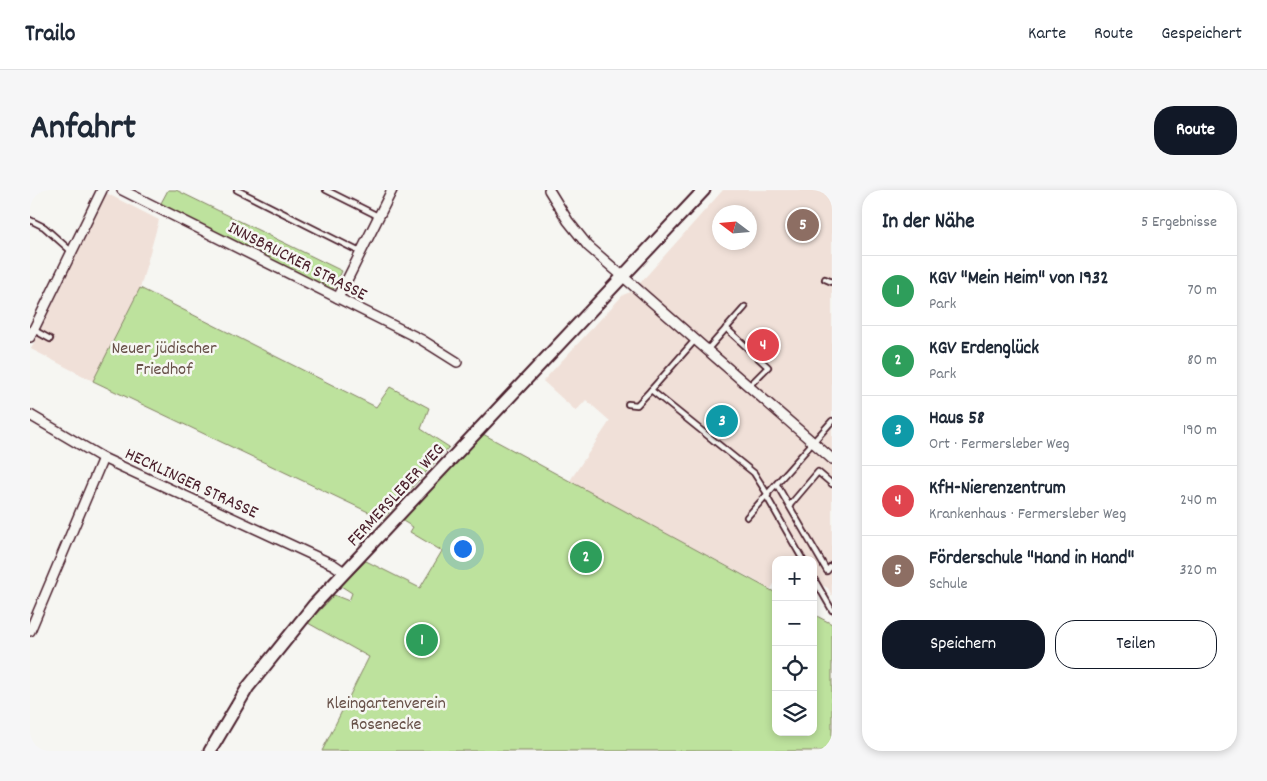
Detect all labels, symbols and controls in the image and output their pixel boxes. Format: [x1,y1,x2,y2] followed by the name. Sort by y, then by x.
[25,18,76,52] text: Trailo
[1028,22,1066,47] text: Karte
[1094,22,1133,47] text: Route
[1161,22,1242,47] text: Gespeichert
[30,105,136,155] text: Anfahrt
[1154,106,1237,155] button: Route
[712,205,757,250] north arrow
[787,206,819,244] pin: 5
[882,208,974,238] text: In der Nähe
[1141,211,1217,234] text: 5 Ergebnisse
[223,216,371,308] street label: INNSBRUCKER STRASSE
[929,266,1109,293] text: KGV "Mein Heim" von 1932
[896,279,900,302] text: 1
[1187,279,1217,302] text: 70 m
[929,293,956,316] text: Park
[747,326,779,364] pin: 4
[929,336,1039,363] text: KGV Erdenglück
[111,337,217,383] park label: Neuer jüdischer Friedhof
[895,349,902,372] text: 2
[1187,349,1217,372] text: 80 m
[929,363,956,386] text: Park
[706,402,738,440] pin: 3
[929,406,985,433] text: Haus 58
[894,419,902,442] text: 3
[1183,419,1217,442] text: 190 m
[929,433,1069,456] text: Ort · Fermersleber Weg
[342,439,451,553] street label: FERMERSLEBER WEG
[120,442,262,526] street label: HECKLINGER STRASSE
[929,476,1066,503] text: KfH-Nierenzentrum
[895,489,901,512] text: 4
[1180,489,1217,512] text: 240 m
[929,503,1126,526] text: Krankenhaus · Fermersleber Weg
[450,536,476,562] your location
[570,538,602,576] pin: 2
[929,546,1134,573] text: Förderschule "Hand in Hand"
[772,556,817,736] map controls
[772,556,817,601] button: +
[894,559,902,582] text: 5
[1180,559,1217,582] text: 320 m
[929,573,968,596] text: Schule
[772,601,817,646] button: −
[882,620,1045,669] button: Speichern
[1055,620,1217,669] button: Teilen
[406,621,438,659] pin: 1
[772,646,817,691] button: locate
[772,691,817,736] button: layers
[326,692,446,738] park label: Kleingartenverein Rosenecke

